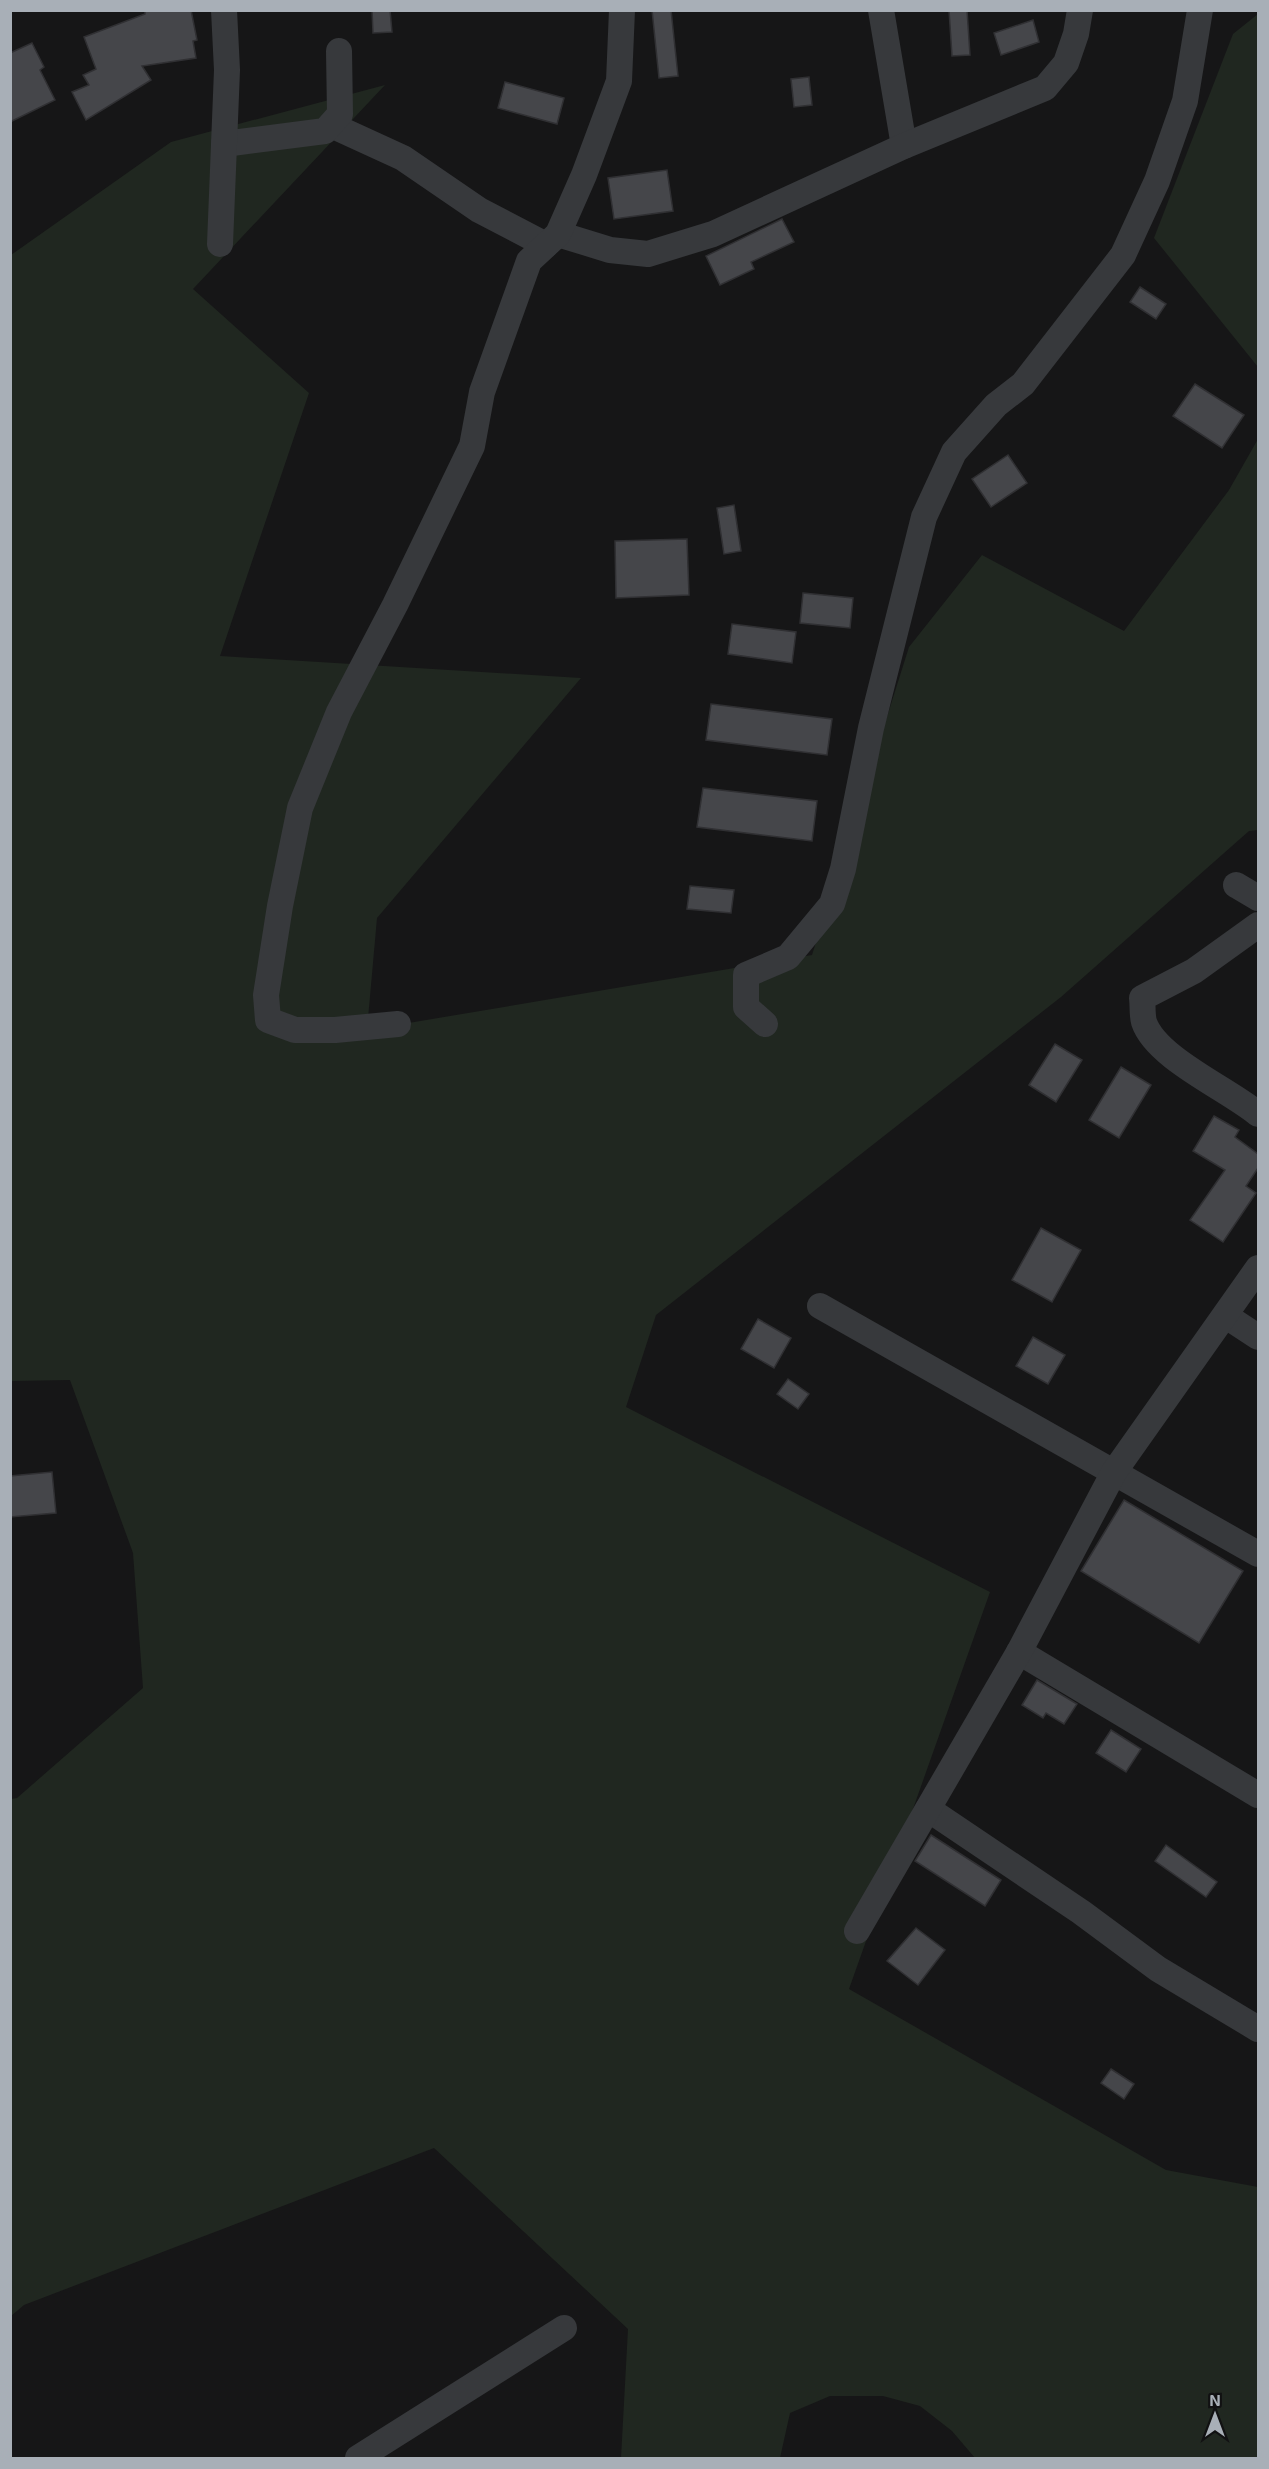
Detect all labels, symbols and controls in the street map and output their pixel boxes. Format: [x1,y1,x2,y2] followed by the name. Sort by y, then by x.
[1185,2385,1245,2445] north arrow
[1209,2390,1221,2409] text: N

